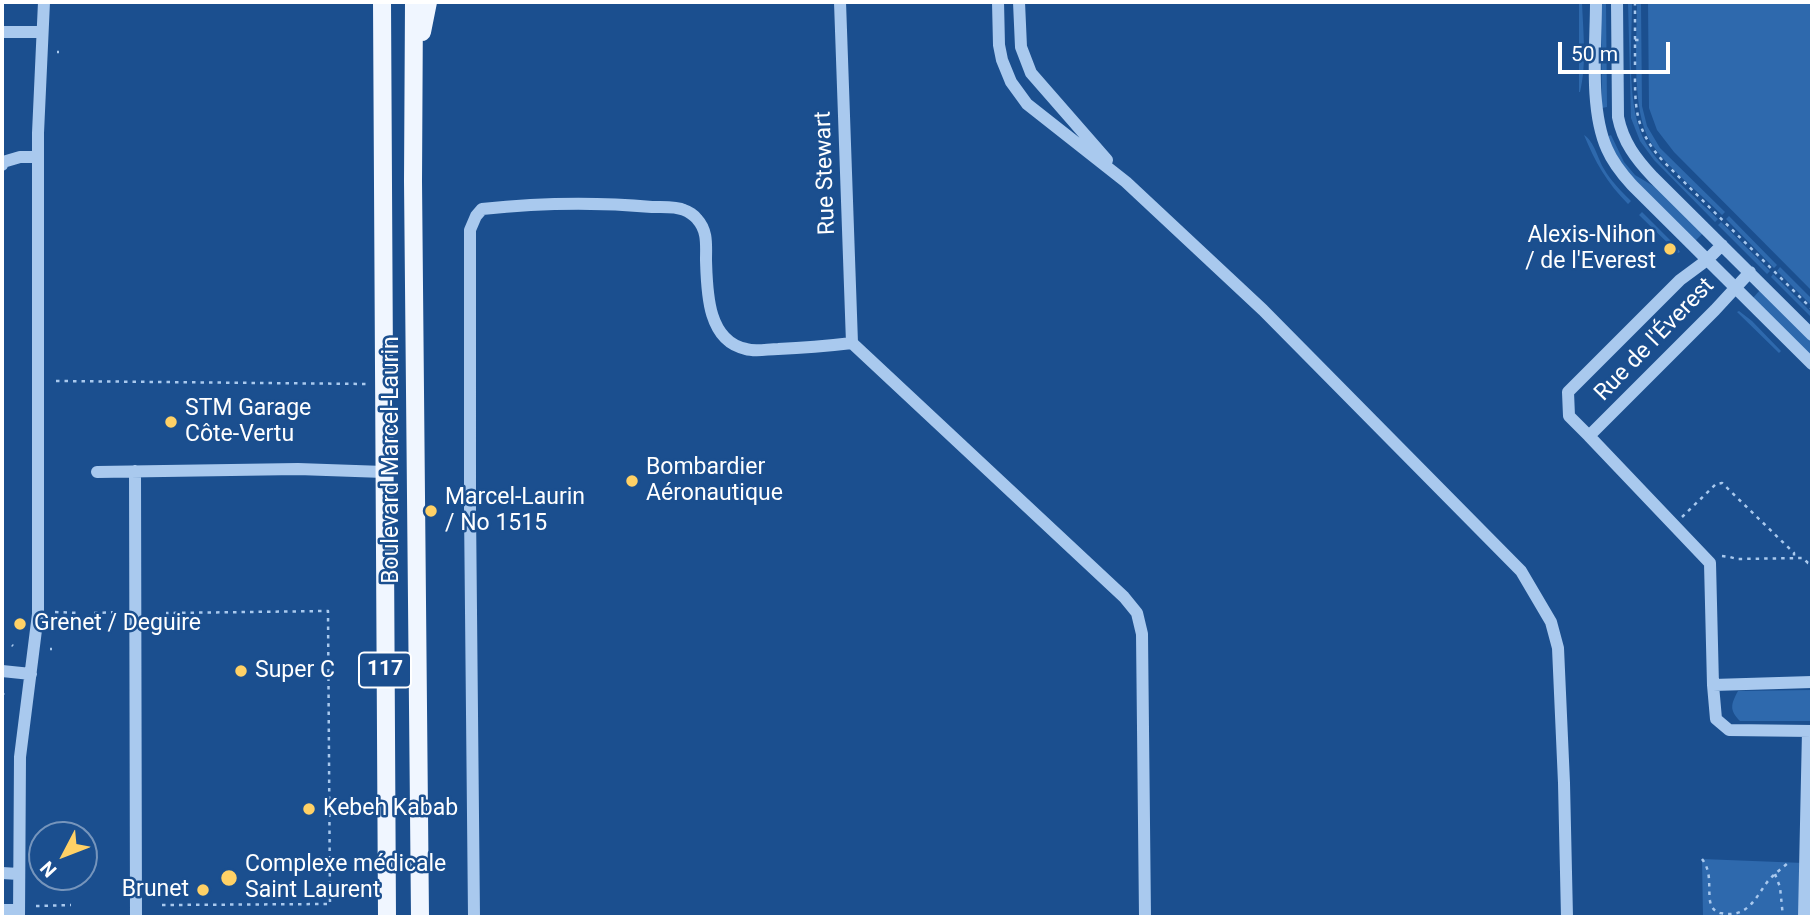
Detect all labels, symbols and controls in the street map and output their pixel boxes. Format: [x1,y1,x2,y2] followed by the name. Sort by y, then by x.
[1562,28,1674,72] scale bar
[1571,42,1618,66] text: 50 m
[810,111,842,235] street label: Rue Stewart
[1525,222,1656,276] place label: Alexis-Nihon / de l'Everest
[1662,241,1678,257] marker: Alexis-Nihon / de l'Everest
[1589,273,1721,407] street label: Rue de l'Éverest
[378,336,406,584] street label: Boulevard Marcel-Laurin
[185,395,311,449] place label: STM Garage Côte-Vertu
[163,414,179,430] marker: STM Garage Côte-Vertu
[646,454,783,508] place label: Bombardier Aéronautique
[624,473,640,489] marker: Bombardier Aéronautique
[445,484,585,538] place label: Marcel-Laurin / No 1515
[423,503,439,519] marker: Marcel-Laurin / No 1515
[34,610,201,638] place label: Grenet / Deguire
[12,616,28,632] marker: Grenet / Deguire
[359,652,411,688] road number: 117
[255,657,335,685] place label: Super C
[233,663,249,679] marker: Super C
[323,795,458,823] place label: Kebeh Kabab
[301,801,317,817] marker: Kebeh Kabab
[28,821,98,891] north arrow
[245,851,446,905] place label: Complexe médicale Saint Laurent
[35,856,62,882] text: N
[219,868,239,888] marker: Complexe médicale Saint Laurent
[122,876,189,904] place label: Brunet
[195,882,211,898] marker: Brunet

